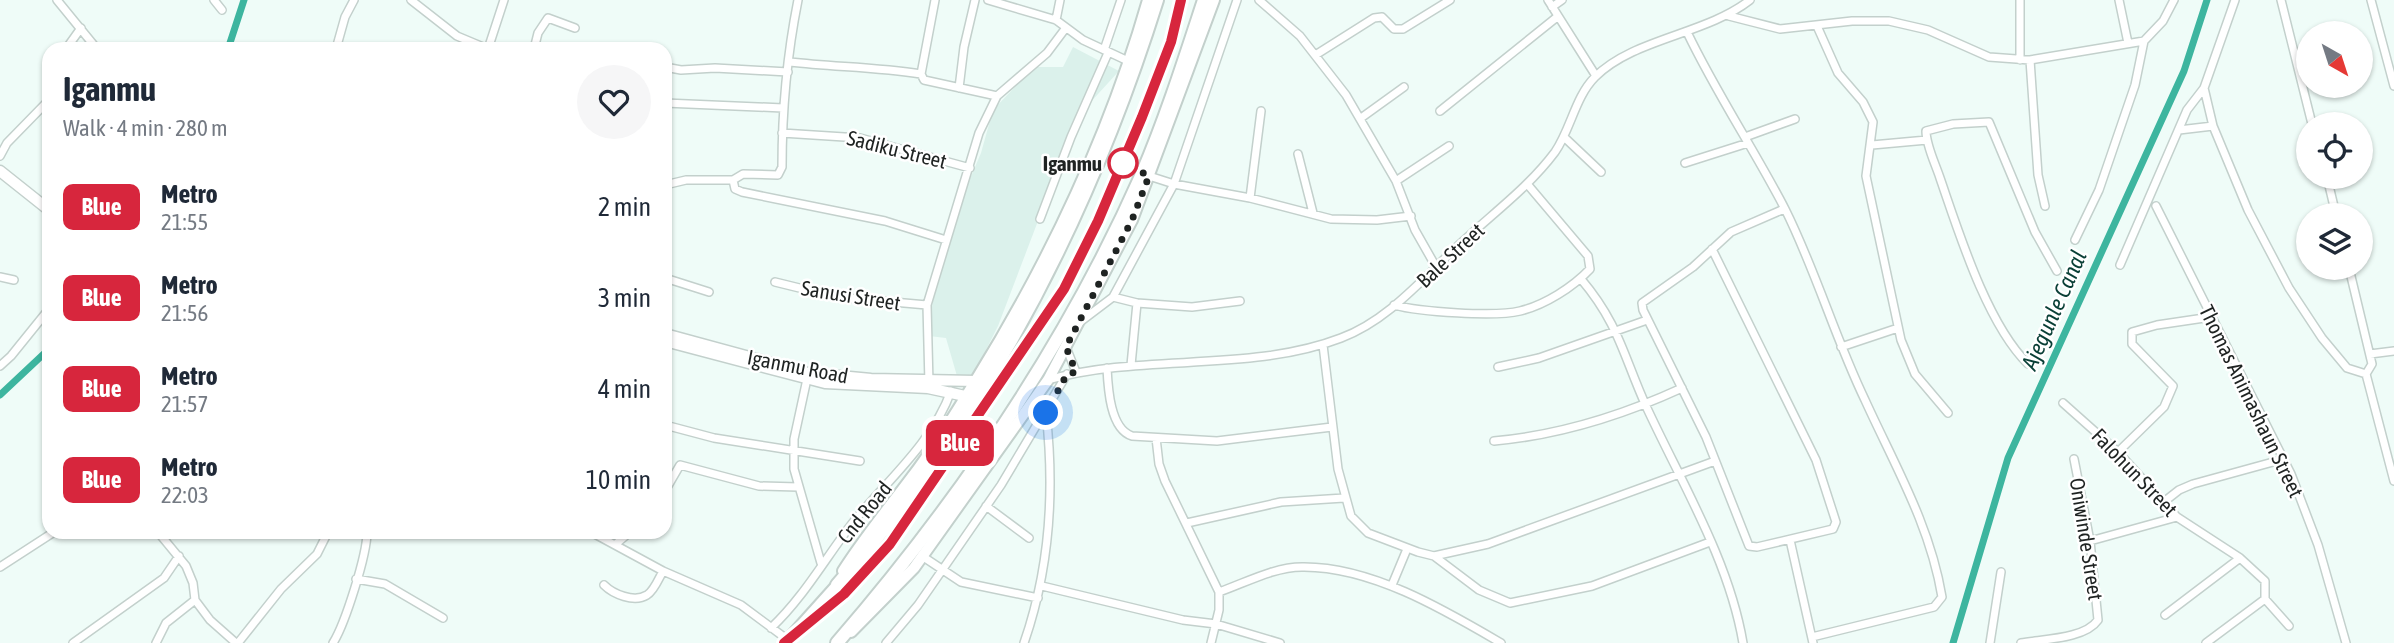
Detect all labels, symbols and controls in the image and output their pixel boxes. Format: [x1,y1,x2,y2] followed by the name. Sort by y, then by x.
[2296,21,2373,98] north arrow
[2296,21,2373,280] map controls
[577,65,651,139] button: heart
[63,70,156,108] text: Iganmu
[2296,112,2373,189] button: locate
[63,115,227,141] text: Walk · 4 min · 280 m
[845,125,949,173] street label: Sadiku Street
[1108,148,1138,178] marker: Iganmu
[1043,151,1102,175] place label: Iganmu
[161,179,218,209] text: Metro
[598,192,651,222] text: 2 min
[81,193,122,220] text: Blue
[2296,203,2373,280] button: layers
[161,209,208,235] text: 21:55
[1411,218,1489,292] street label: Bale Street
[2016,246,2092,375] water label: Ajegunle Canal
[161,270,218,300] text: Metro
[800,275,902,315] street label: Sanusi Street
[598,283,651,313] text: 3 min
[81,284,122,311] text: Blue
[161,300,208,326] text: 21:56
[2195,301,2309,501] street label: Thomas Animashaun Street
[746,344,850,388] street label: Iganmu Road
[161,361,218,391] text: Metro
[598,374,651,404] text: 4 min
[81,375,122,402] text: Blue
[161,391,208,417] text: 21:57
[1028,395,1063,430] your location
[911,420,1009,466] line badge: Blue
[2087,423,2183,521] street label: Falohun Street
[940,429,980,456] text: Blue
[161,452,218,482] text: Metro
[586,465,651,495] text: 10 min
[81,466,122,493] text: Blue
[832,476,896,548] street label: Cnd Road
[2066,476,2108,602] street label: Oniwinde Street
[161,482,209,508] text: 22:03

